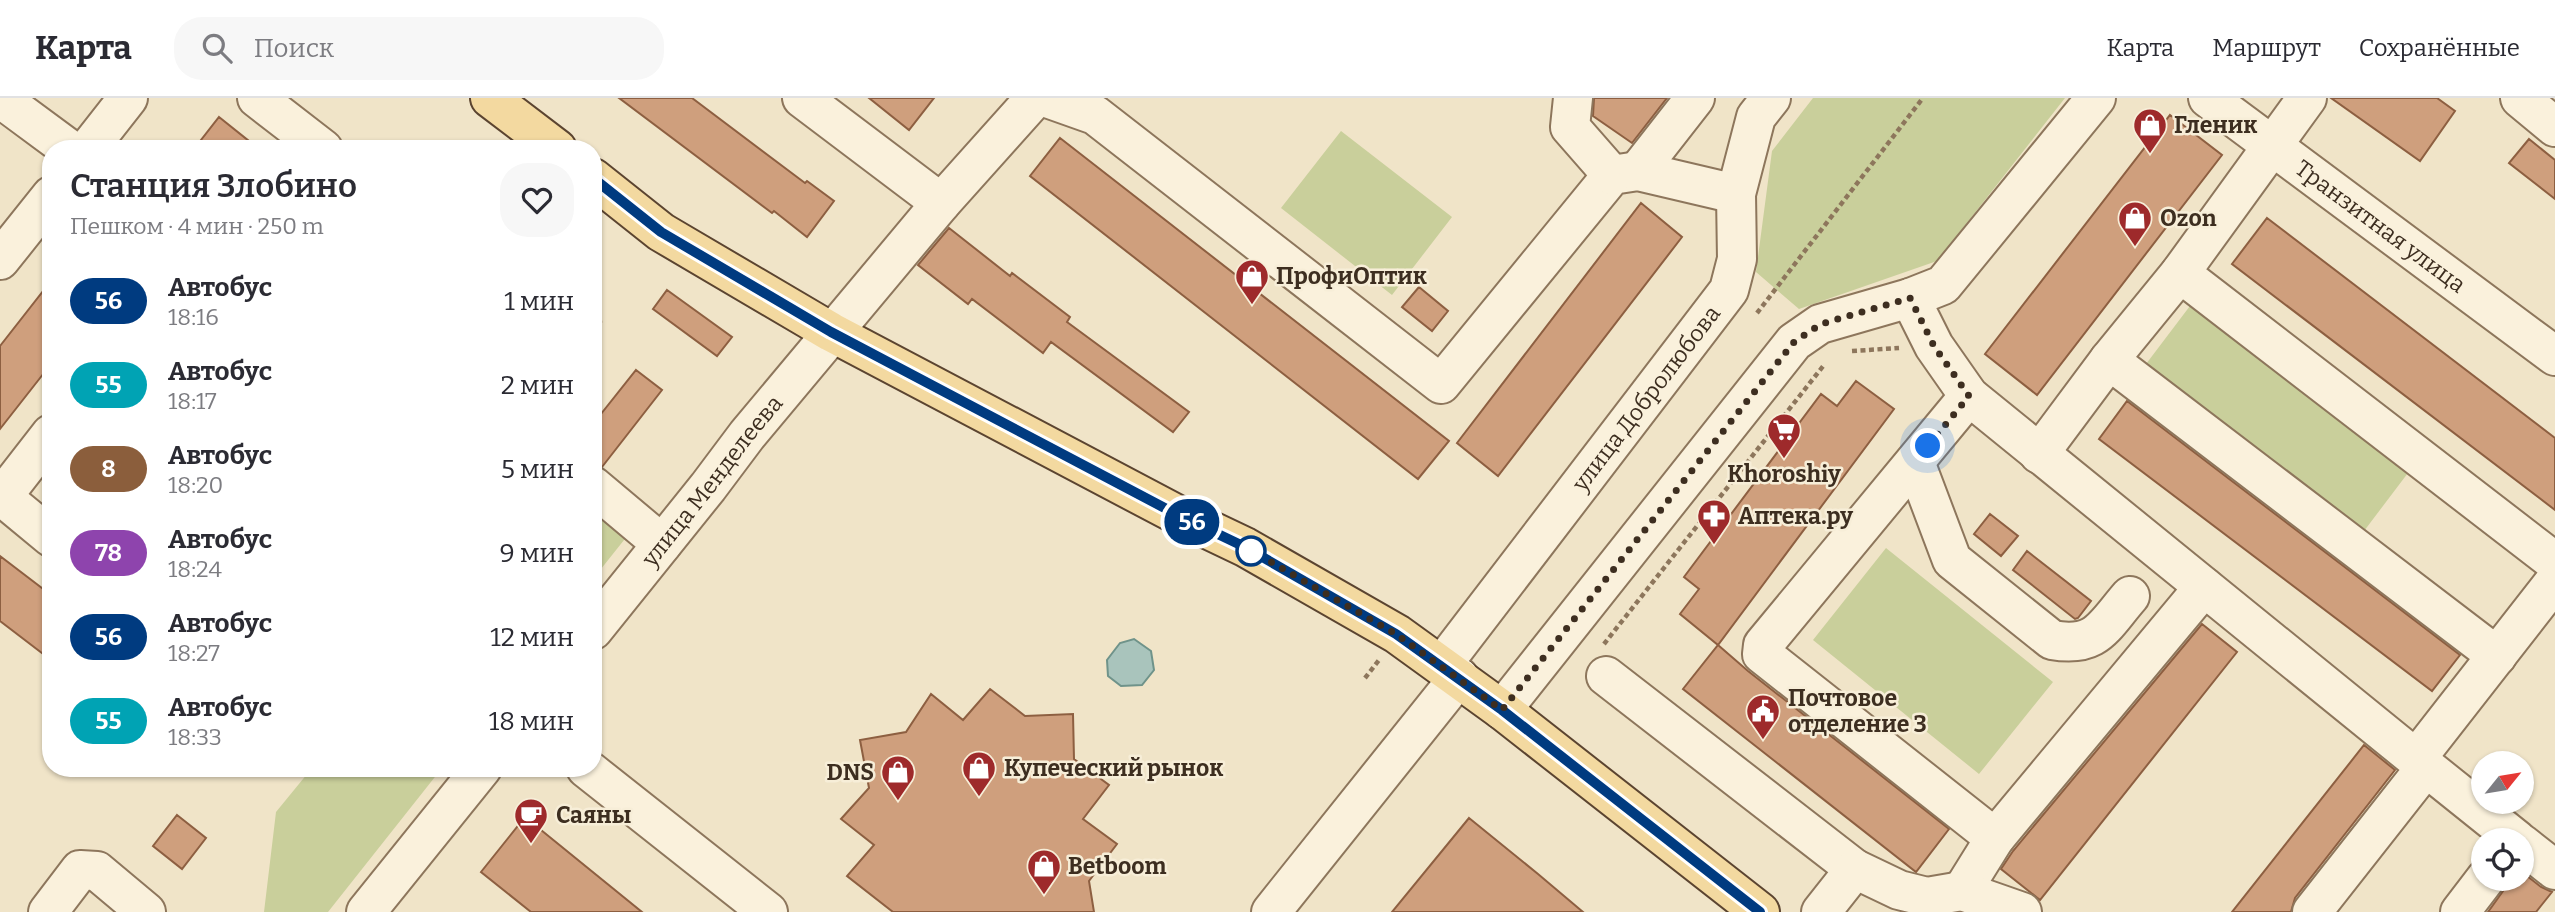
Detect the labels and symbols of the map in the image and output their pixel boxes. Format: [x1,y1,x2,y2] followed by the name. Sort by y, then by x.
[2131,106,2169,155] shop icon: Гленик
[2174,111,2257,139] place label: Гленик
[2290,154,2472,299] street label: Транзитная улица
[2116,199,2154,248] shop icon: Ozon
[2160,204,2217,232] place label: Ozon
[1233,257,1271,306] shop icon: ПрофиОптик
[1276,262,1427,290] place label: ПрофиОптик
[1566,299,1726,497] street label: улица Добролюбова
[635,389,789,573] street label: улица Менделеева
[1765,411,1803,460] supermarket icon: Khoroshiy
[1910,428,1945,463] your location
[1727,460,1841,488] place label: Khoroshiy
[1695,497,1733,546] pharmacy icon: Аптека.ру
[1160,499,1224,545] line badge: 56
[1738,502,1853,530] place label: Аптека.ру
[1236,536,1266,566] unlabelled marker
[1788,684,1927,738] place label: Почтовое отделение 3
[1744,692,1782,741] public building icon: Почтовое отделение 3
[960,749,998,798] shop icon: Купеческий рынок
[2471,751,2534,814] north arrow
[879,753,917,802] shop icon: DNS
[1004,754,1223,782] place label: Купеческий рынок
[826,758,874,786] place label: DNS
[512,796,550,845] cafe icon: Саяны
[556,801,631,829] place label: Саяны
[1025,847,1063,896] shop icon: Betboom
[1068,852,1166,880] place label: Betboom

